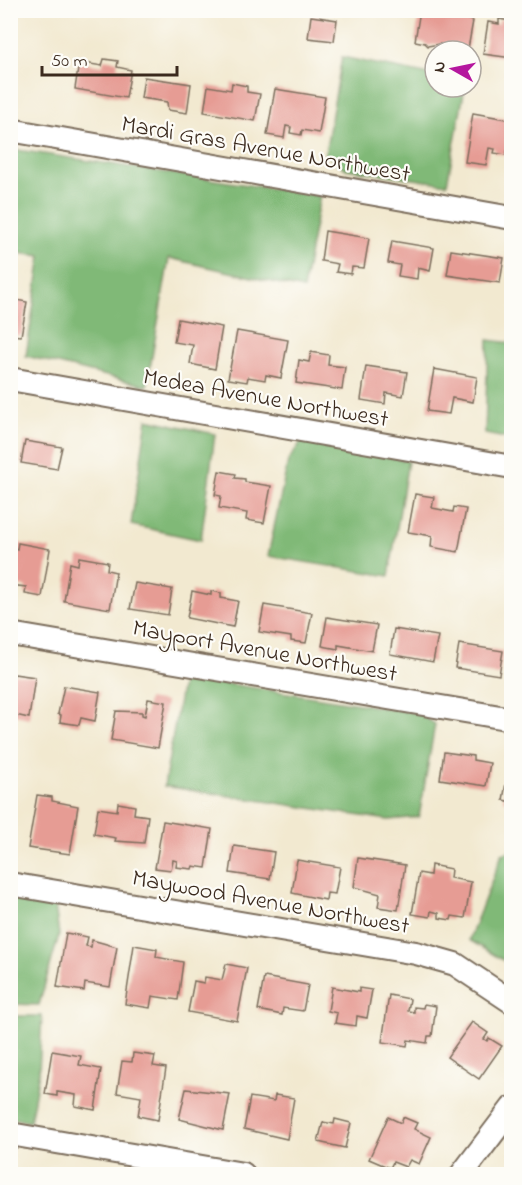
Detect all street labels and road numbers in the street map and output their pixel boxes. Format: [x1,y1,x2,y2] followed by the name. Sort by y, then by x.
[118,108,413,193] street label: Mardi Gras Avenue Northwest
[140,361,391,438] street label: Medea Avenue Northwest
[129,612,400,694] street label: Mayport Avenue Northwest
[129,862,412,946] street label: Maywood Avenue Northwest

